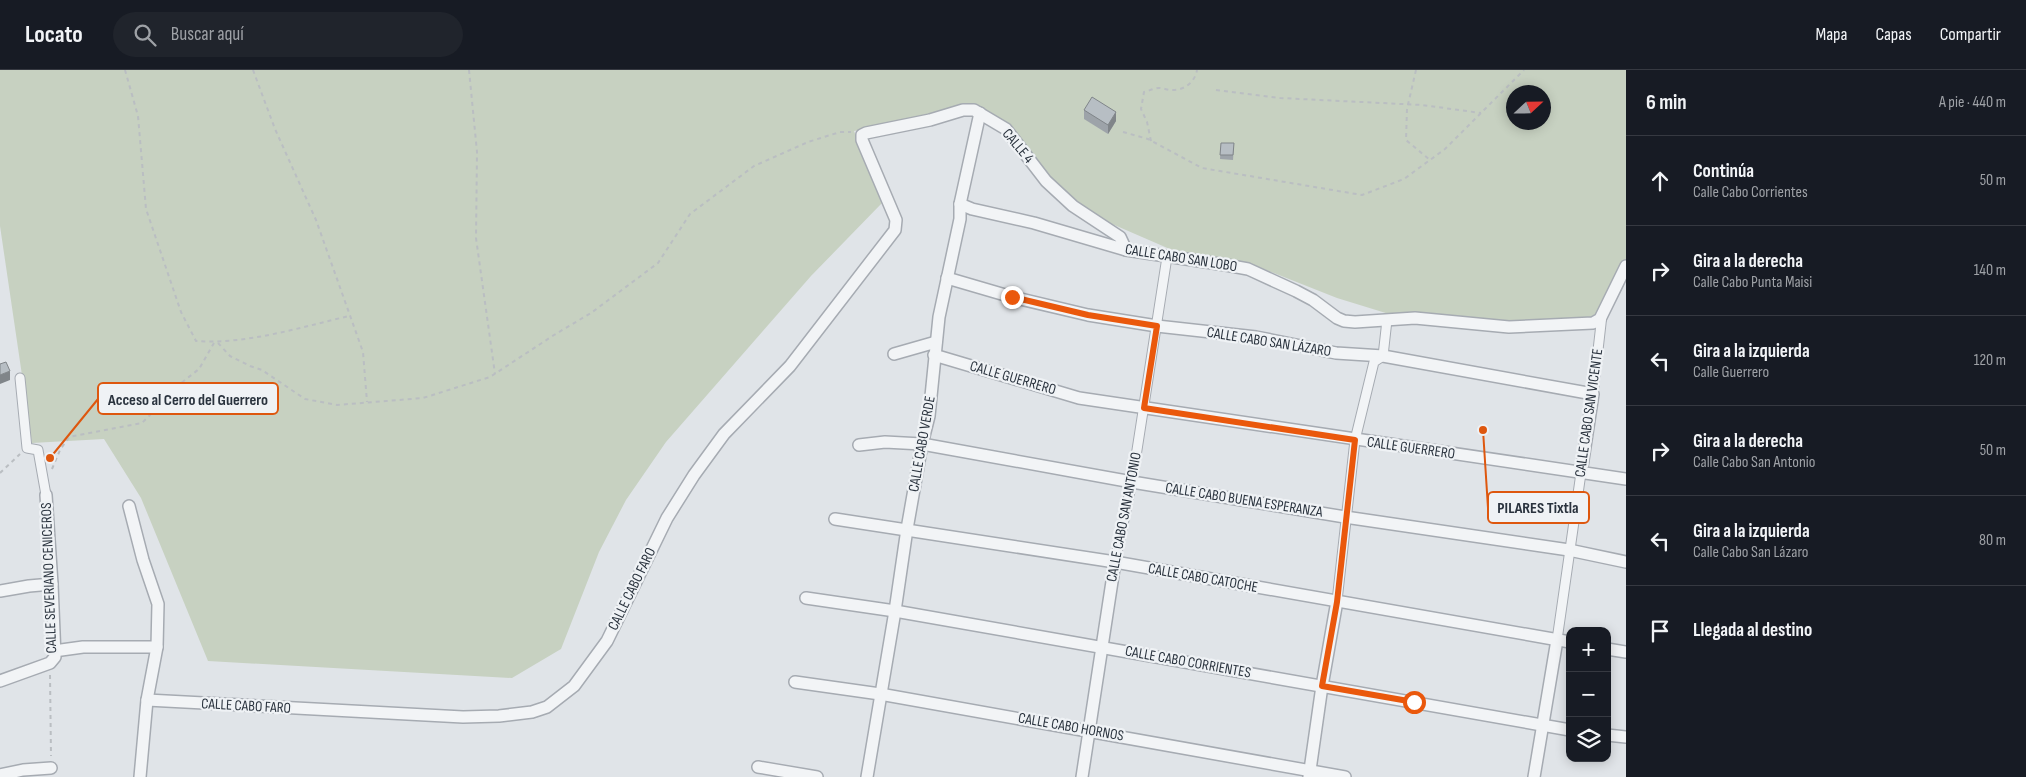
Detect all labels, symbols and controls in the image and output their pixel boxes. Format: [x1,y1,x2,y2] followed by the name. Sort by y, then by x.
[113,12,463,57] search box
[25,20,83,49] text: Locato
[131,21,159,49] icon: search
[171,23,244,46] text: Buscar aquí
[1815,24,1847,45] text: Mapa
[1875,24,1912,45] text: Capas
[1940,24,2001,45] text: Compartir
[1506,85,1551,130] north arrow
[1646,90,1687,115] text: 6 min
[1939,93,2006,112] text: A pie · 440 m
[998,125,1038,167] street label: CALLE 4
[1693,160,1754,183] text: Continúa
[1646,167,1674,195] icon: ahead
[1980,171,2006,190] text: 50 m
[1693,183,1808,202] text: Calle Cabo Corrientes
[1124,240,1238,276] street label: CALLE CABO SAN LOBO
[1693,250,1803,273] text: Gira a la derecha
[1646,257,1674,285] icon: right
[1974,261,2006,280] text: 140 m
[1693,273,1812,292] text: Calle Cabo Punta Maisi
[1001,286,1024,309] route end
[1205,323,1333,361] street label: CALLE CABO SAN LÁZARO
[1693,340,1810,363] text: Gira a la izquierda
[1646,347,1674,375] icon: left
[1571,348,1607,478] street label: CALLE CABO SAN VICENTE
[1974,351,2006,370] text: 120 m
[968,357,1058,399] street label: CALLE GUERRERO
[1693,363,1769,382] text: Calle Guerrero
[98,383,278,414] callout: Acceso al Cerro del Guerrero
[107,391,268,410] text: Acceso al Cerro del Guerrero
[904,395,940,493] street label: CALLE CABO VERDE
[1693,430,1803,453] text: Gira a la derecha
[1366,432,1456,464] street label: CALLE GUERRERO
[1646,437,1674,465] icon: right
[1980,441,2006,460] text: 50 m
[1102,450,1146,584] street label: CALLE CABO SAN ANTONIO
[1693,453,1815,472] text: Calle Cabo San Antonio
[1164,478,1325,522] street label: CALLE CABO BUENA ESPERANZA
[1488,492,1589,523] callout: PILARES Tixtla
[1497,499,1579,518] text: PILARES Tixtla
[37,502,61,654] street label: CALLE SEVERIANO CENICEROS
[1693,520,1810,543] text: Gira a la izquierda
[1646,527,1674,555] icon: left
[1979,531,2006,550] text: 80 m
[1693,543,1808,562] text: Calle Cabo San Lázaro
[604,544,660,634] street label: CALLE CABO FARO
[1147,559,1259,597] street label: CALLE CABO CATOCHE
[1646,617,1674,645] icon: arrive
[1693,619,1812,642] text: Llegada al destino
[1566,627,1611,762] map controls
[1566,627,1611,672] button: +
[1124,642,1252,682] street label: CALLE CABO CORRIENTES
[1566,672,1611,717] button: −
[1403,691,1426,714] route start
[201,694,291,718] street label: CALLE CABO FARO
[1017,708,1125,746] street label: CALLE CABO HORNOS
[1566,717,1611,762] button: layers

